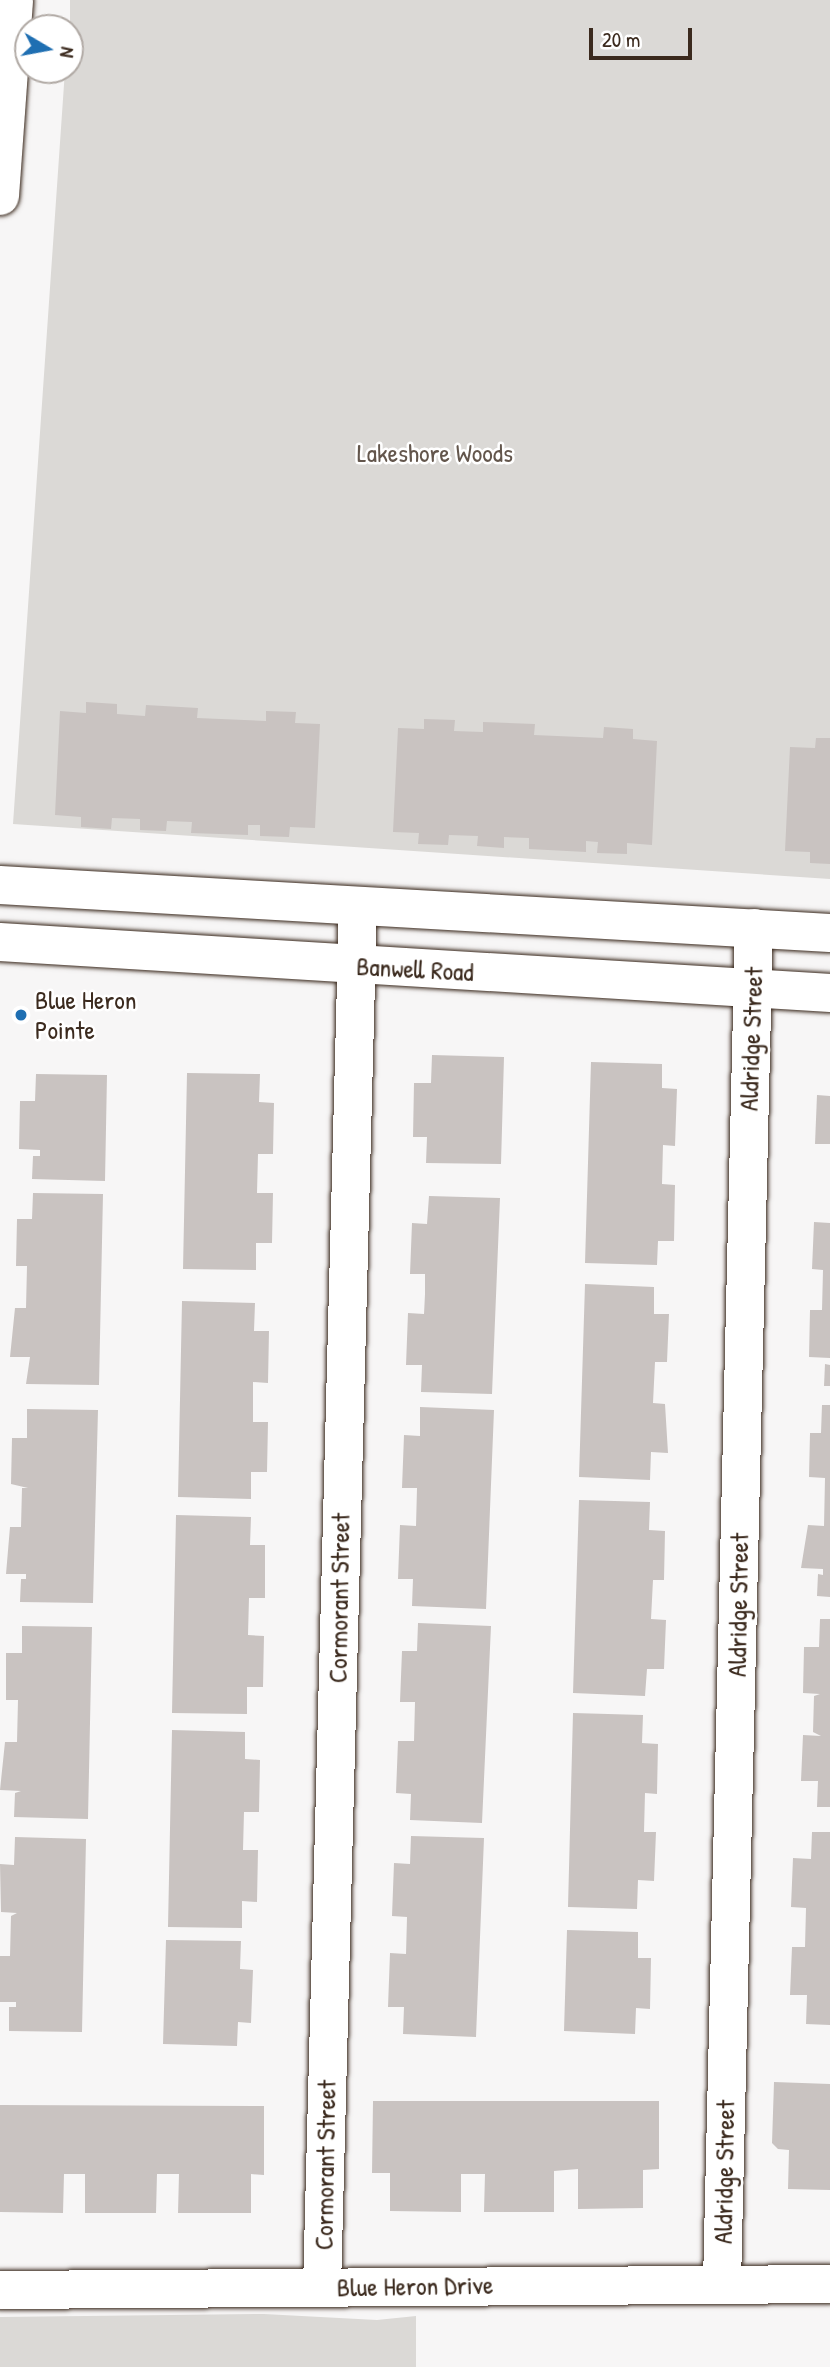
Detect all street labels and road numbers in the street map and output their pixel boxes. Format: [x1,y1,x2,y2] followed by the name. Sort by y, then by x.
[356,950,474,988] street label: Banwell Road
[733,966,769,1112] street label: Aldridge Street
[322,1513,356,1683] street label: Cormorant Street
[721,1533,755,1677] street label: Aldridge Street
[308,2080,342,2250] street label: Cormorant Street
[707,2100,741,2244] street label: Aldridge Street
[336,2269,494,2303] street label: Blue Heron Drive

